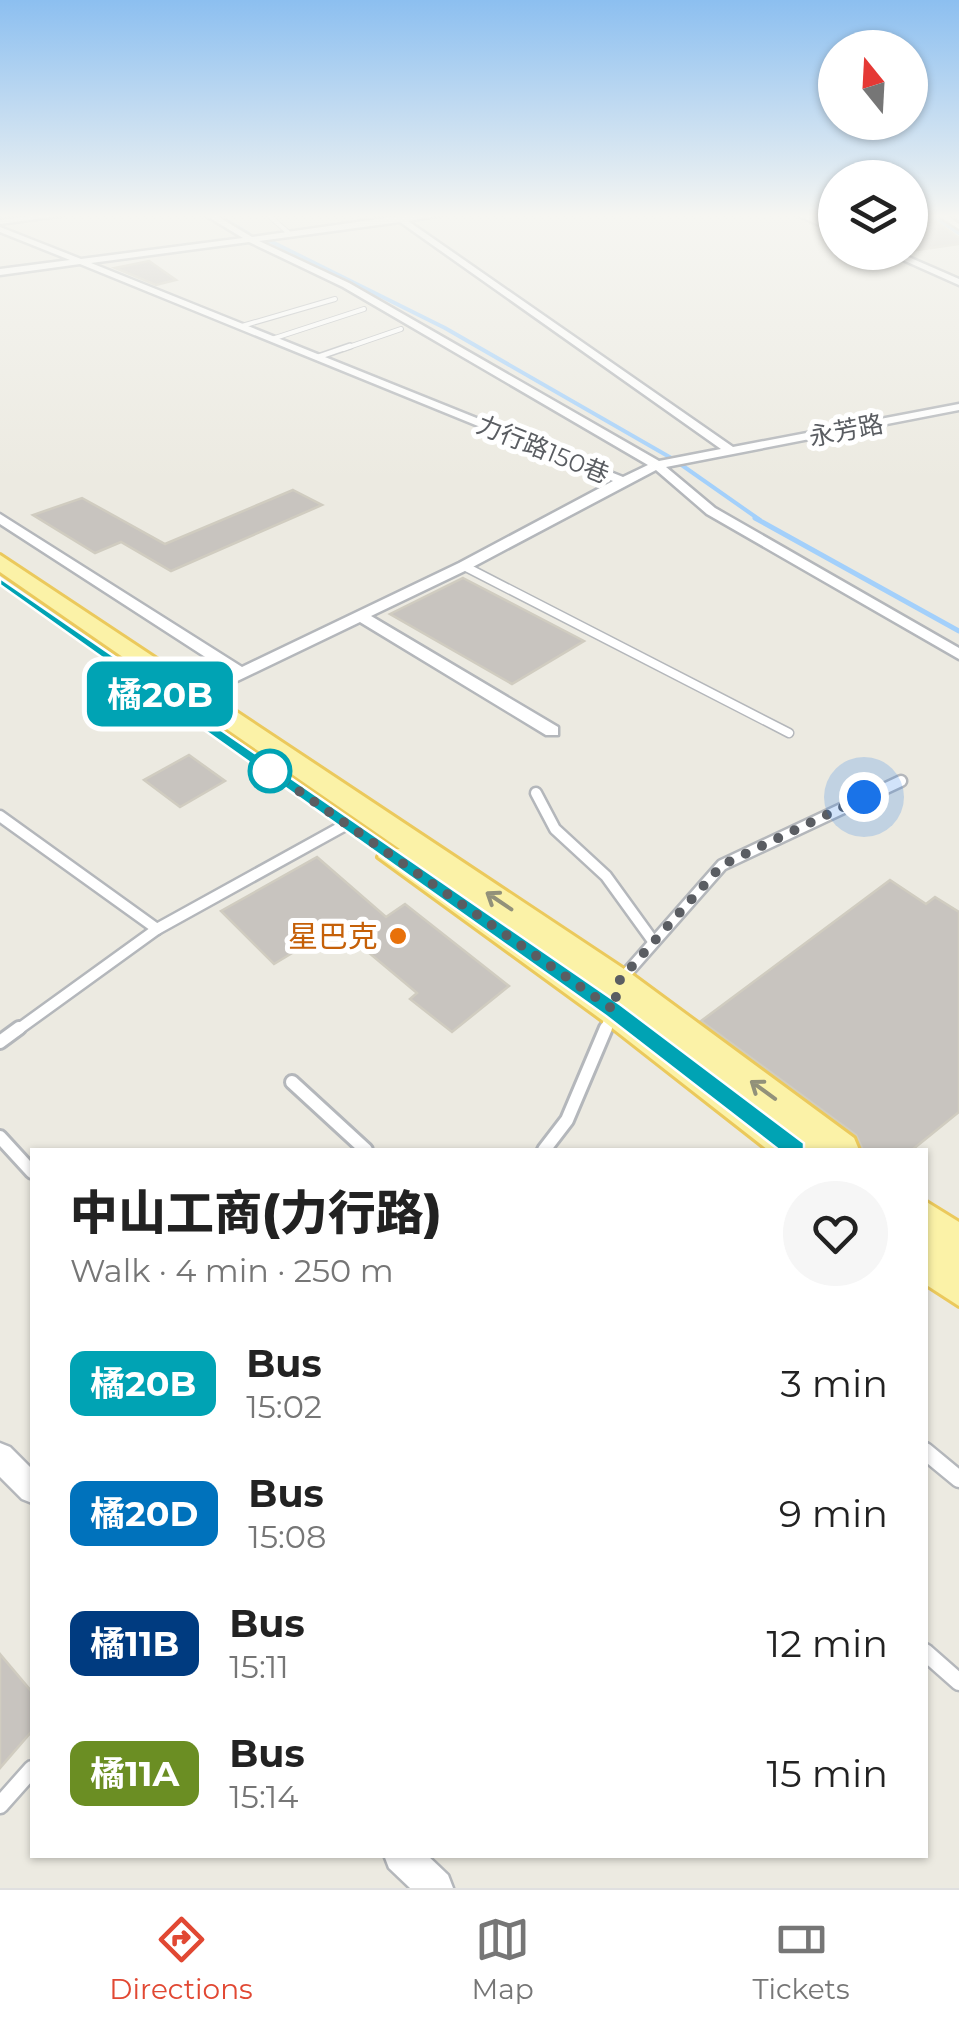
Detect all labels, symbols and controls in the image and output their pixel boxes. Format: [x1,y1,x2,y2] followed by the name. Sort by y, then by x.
[818,30,928,140] north arrow
[818,30,928,270] map controls
[818,160,928,270] button: layers
[806,408,886,452] street label: 永芳路
[473,409,613,489] street label: 力行路150巷
[90,662,230,726] line badge: 橘20B
[107,673,213,716] text: 橘20B
[249,750,291,792] unlabelled marker
[839,772,889,822] your location
[485,891,513,912] one-way arrow
[288,918,378,955] place label: 星巴克
[387,925,409,947] marker: 星巴克
[750,1079,777,1100] one-way arrow
[783,1181,888,1286] button: heart
[70,1184,441,1242] text: 中山工商(力行路)
[70,1251,394,1290] text: Walk · 4 min · 250 m
[246,1340,322,1387] text: Bus
[780,1360,888,1407] text: 3 min
[90,1362,196,1405] text: 橘20B
[246,1387,322,1426] text: 15:02
[248,1470,324,1517] text: Bus
[779,1490,888,1537] text: 9 min
[90,1492,198,1535] text: 橘20D
[248,1517,326,1556] text: 15:08
[229,1600,305,1647] text: Bus
[767,1620,888,1667] text: 12 min
[90,1622,179,1665] text: 橘11B
[229,1647,289,1686] text: 15:11
[229,1730,305,1777] text: Bus
[767,1750,888,1797] text: 15 min
[90,1752,179,1795] text: 橘11A
[229,1777,298,1816] text: 15:14
[109,1912,253,2006] tab: Directions
[471,1912,534,2006] tab: Map
[752,1912,850,2006] tab: Tickets

